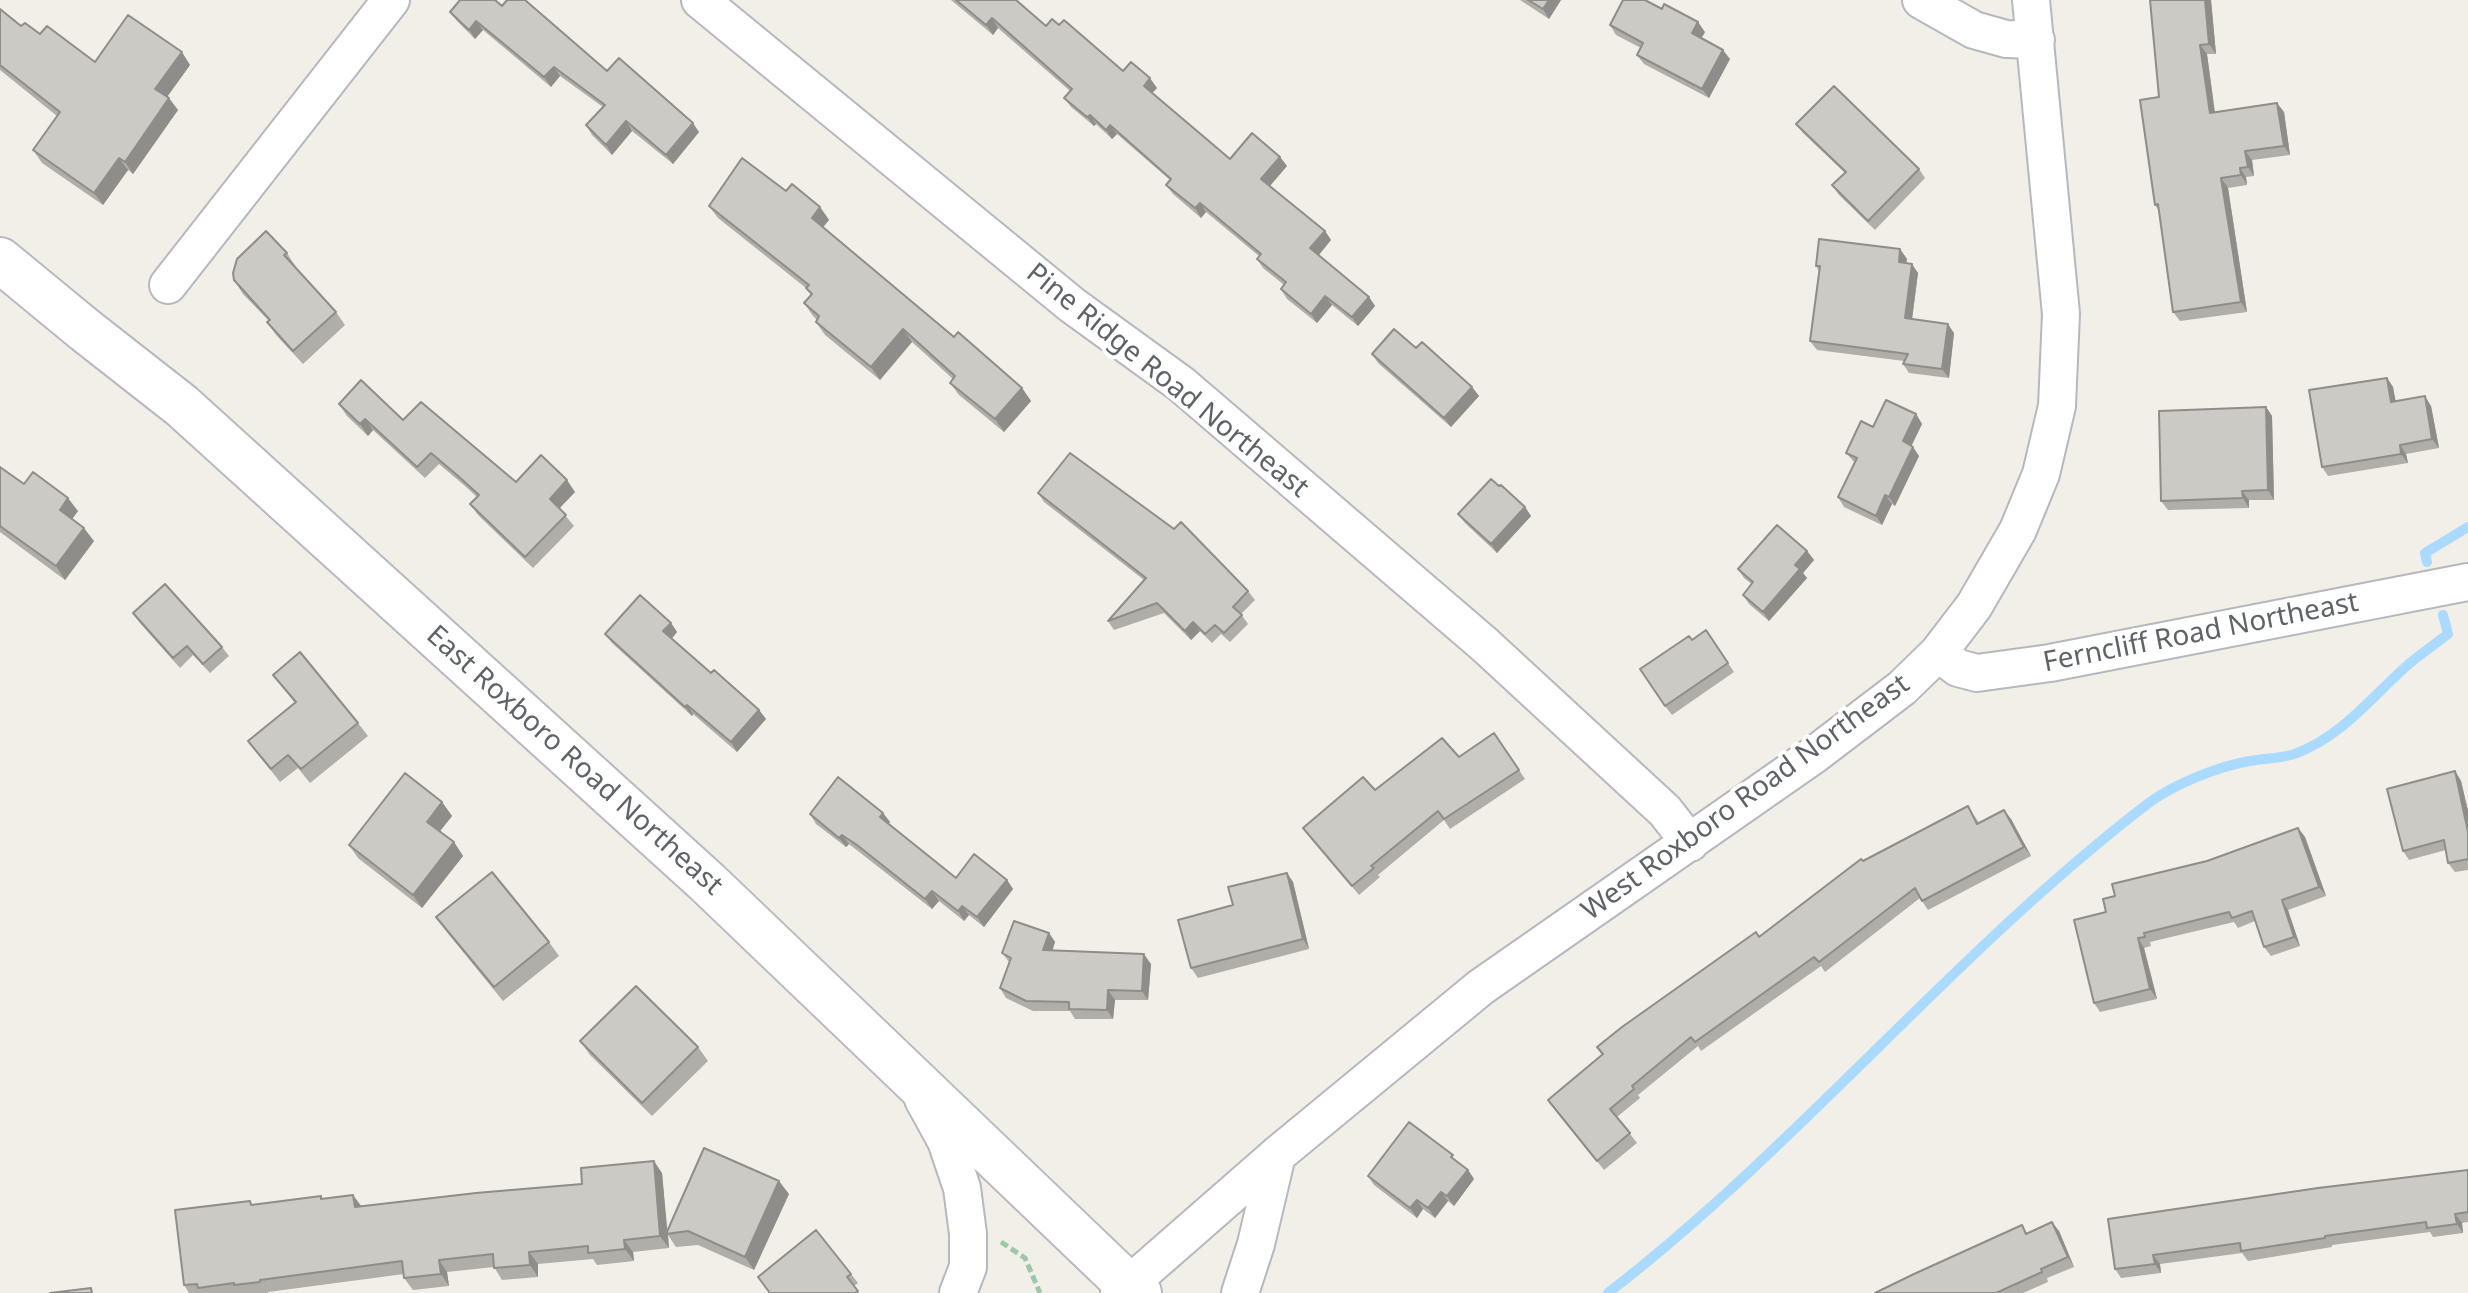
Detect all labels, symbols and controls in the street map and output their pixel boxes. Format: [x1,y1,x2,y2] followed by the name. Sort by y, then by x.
[1019,257,1315,505] street label: Pine Ridge Road Northeast
[2041,586,2361,680] street label: Ferncliff Road Northeast
[419,619,729,903] street label: East Roxboro Road Northeast
[1576,668,1916,928] street label: West Roxboro Road Northeast

